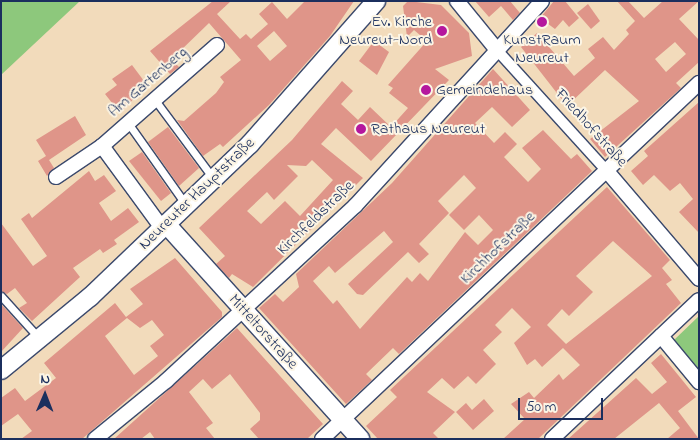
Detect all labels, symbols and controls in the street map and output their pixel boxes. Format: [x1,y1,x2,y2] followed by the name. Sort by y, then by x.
[339,12,432,50] place label: Ev. Kirche Neureut-Nord
[536,16,548,28] marker: KunstRaum Neureut
[436,25,448,37] marker: Ev. Kirche Neureut-Nord
[503,30,581,68] place label: KunstRaum Neureut
[105,43,191,121] street label: Am Gartenberg
[436,80,533,100] place label: Gemeindehaus
[420,84,432,96] marker: Gemeindehaus
[551,85,631,171] street label: Friedhofstraße
[371,119,485,139] place label: Rathaus Neureut
[355,123,367,135] marker: Rathaus Neureut
[135,134,259,254] street label: Neureuter Hauptstraße
[274,177,358,259] street label: Kirchfeldstraße
[457,208,539,288] street label: Kirchhofstraße
[224,290,302,374] street label: Mitteltorstraße
[40,369,50,390] text: N
[20,370,70,420] north arrow
[520,388,605,420] scale bar
[526,396,556,418] text: 50 m

